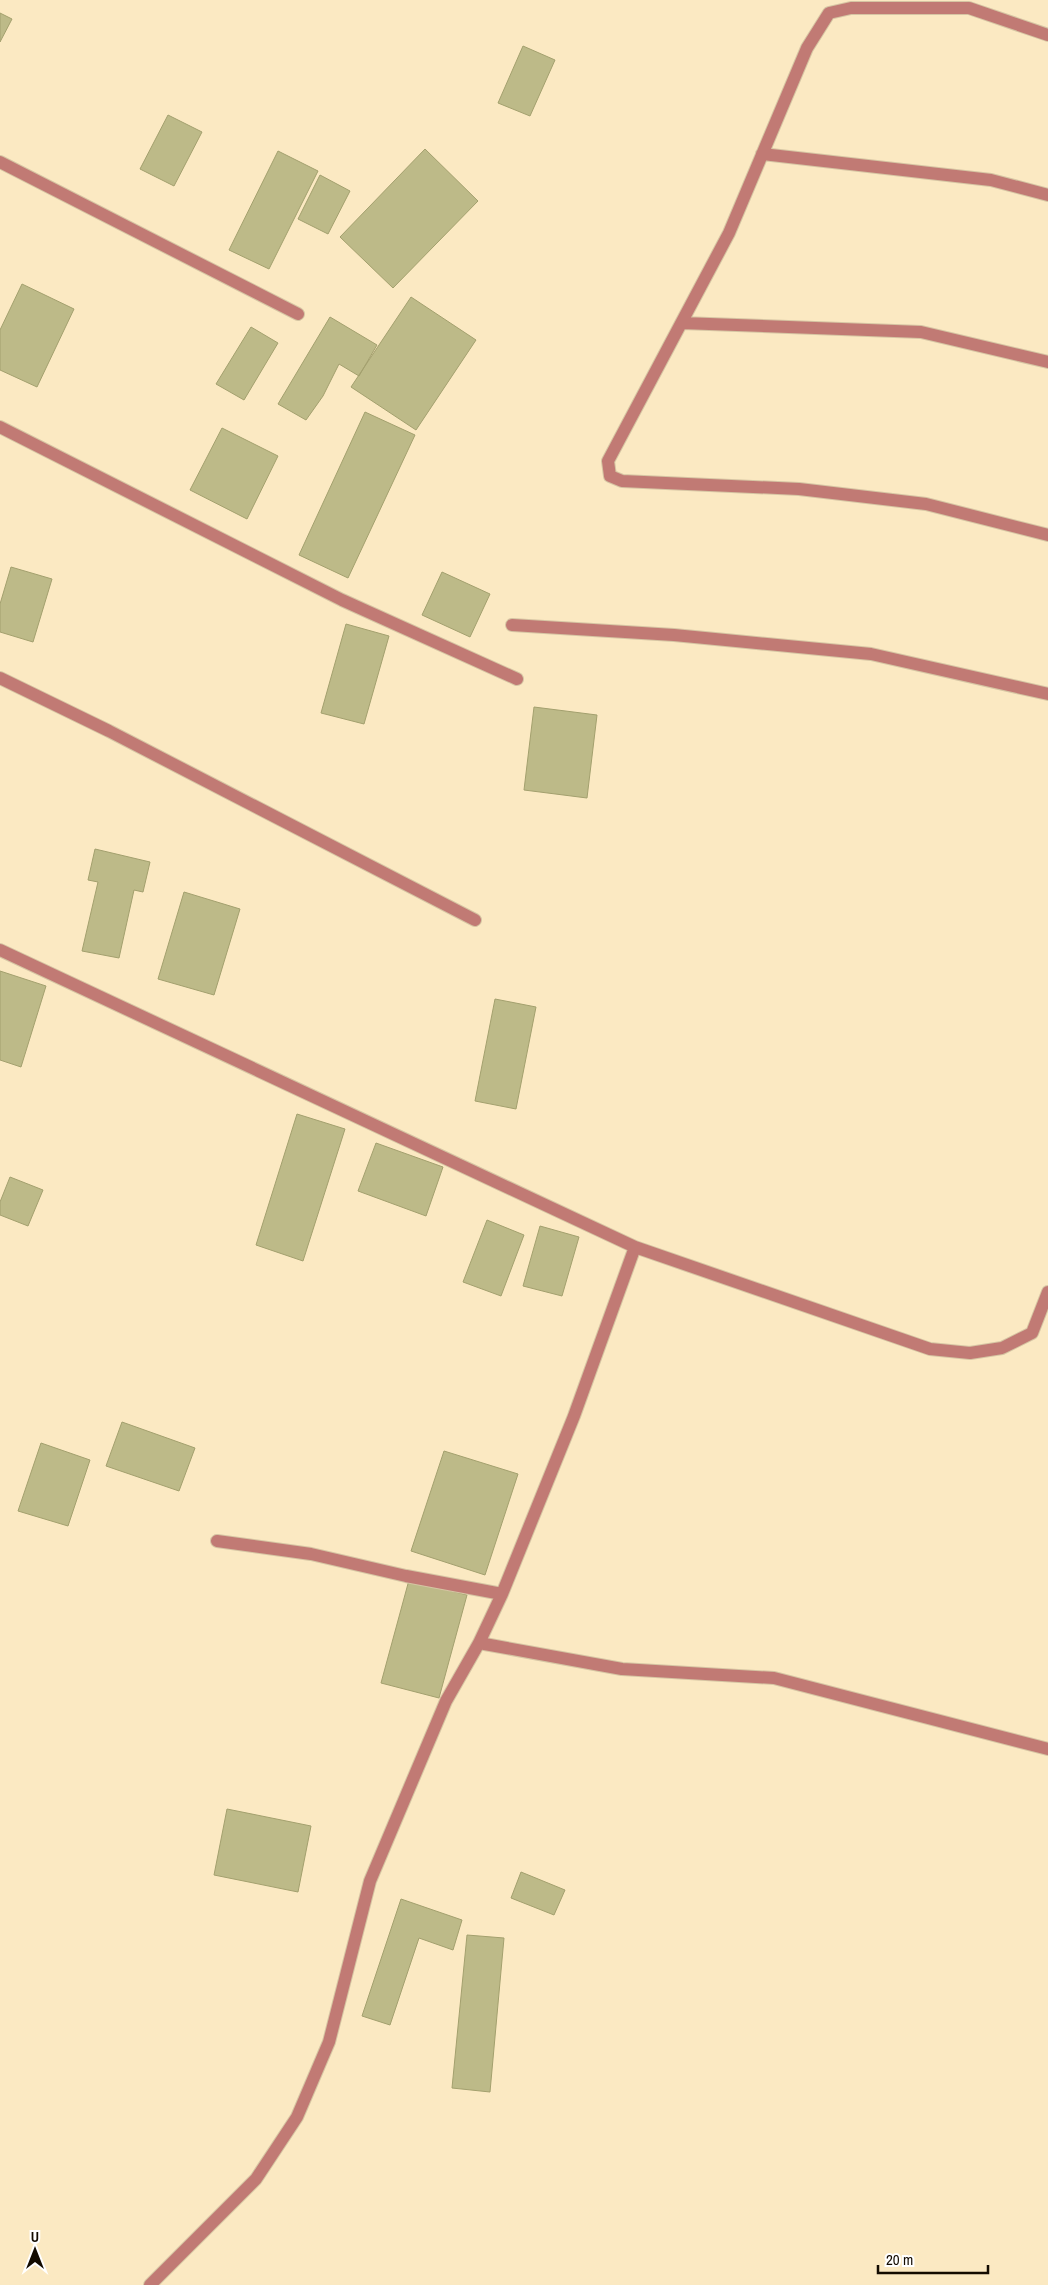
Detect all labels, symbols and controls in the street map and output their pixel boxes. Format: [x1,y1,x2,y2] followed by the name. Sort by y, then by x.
[10,2225,60,2275] north arrow
[31,2228,39,2246] text: U
[878,2242,988,2274] scale bar
[886,2249,913,2270] text: 20 m

